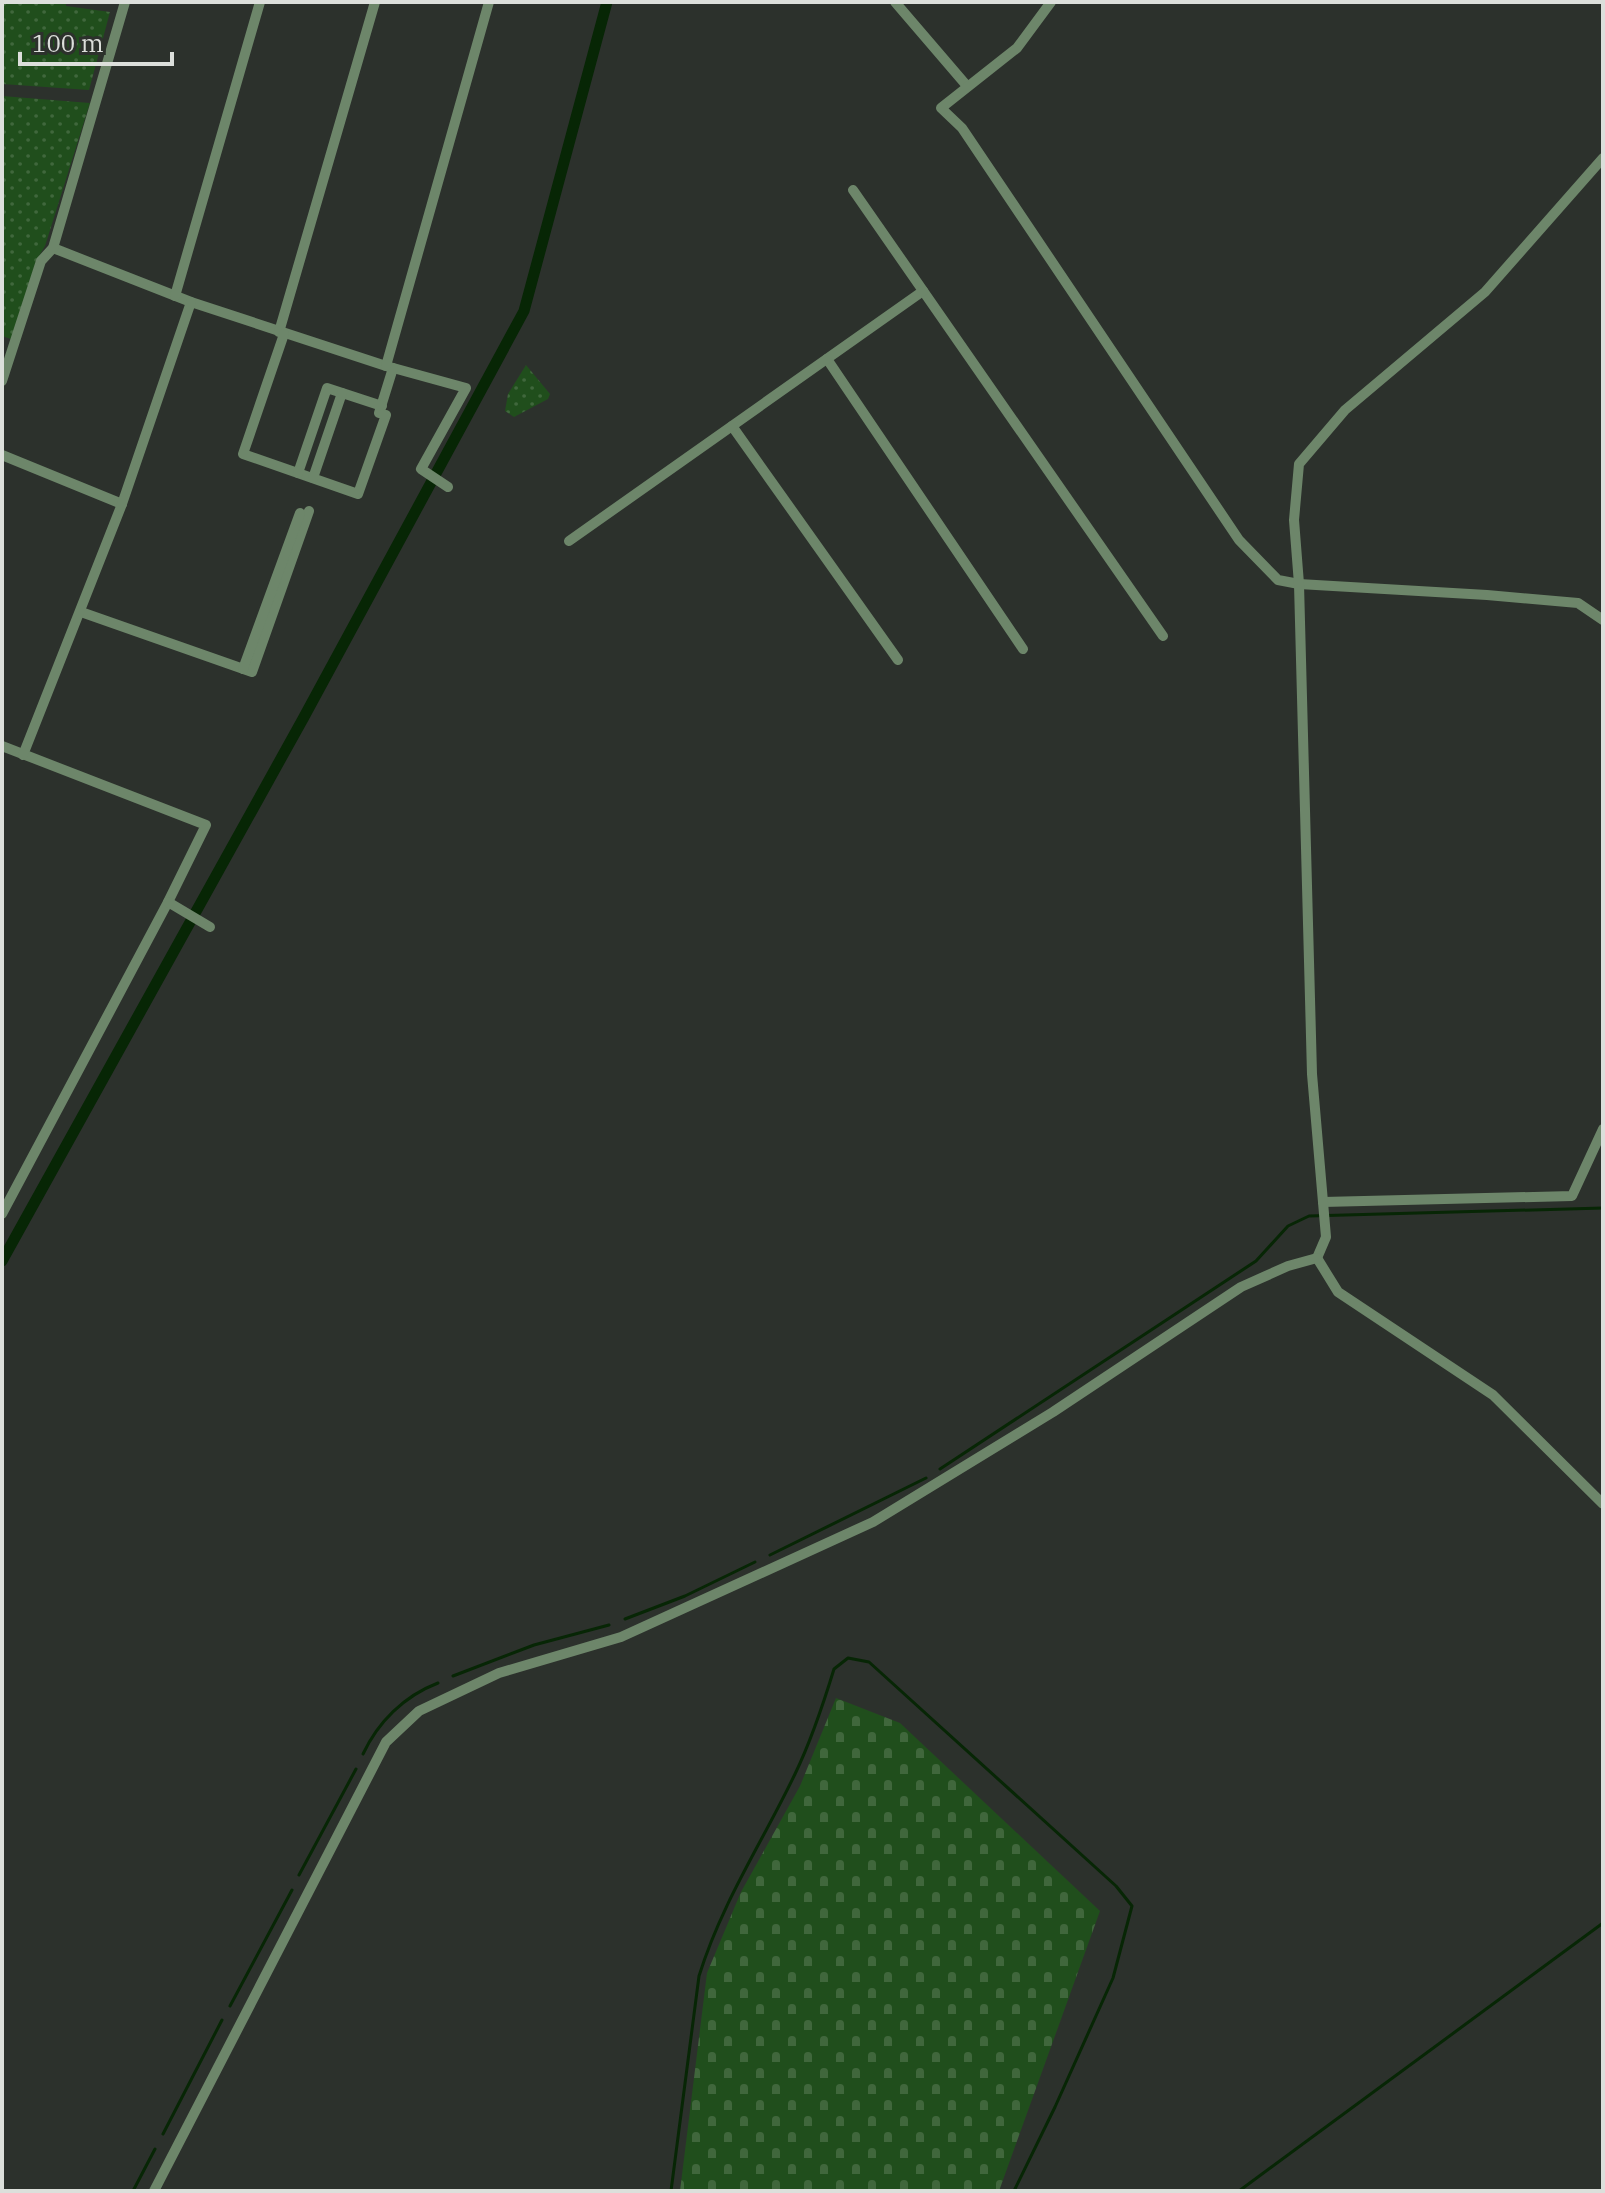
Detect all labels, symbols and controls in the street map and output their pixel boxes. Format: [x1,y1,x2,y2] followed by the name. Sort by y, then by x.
[20,16,172,66] scale bar
[32,27,104,59] text: 100 m

